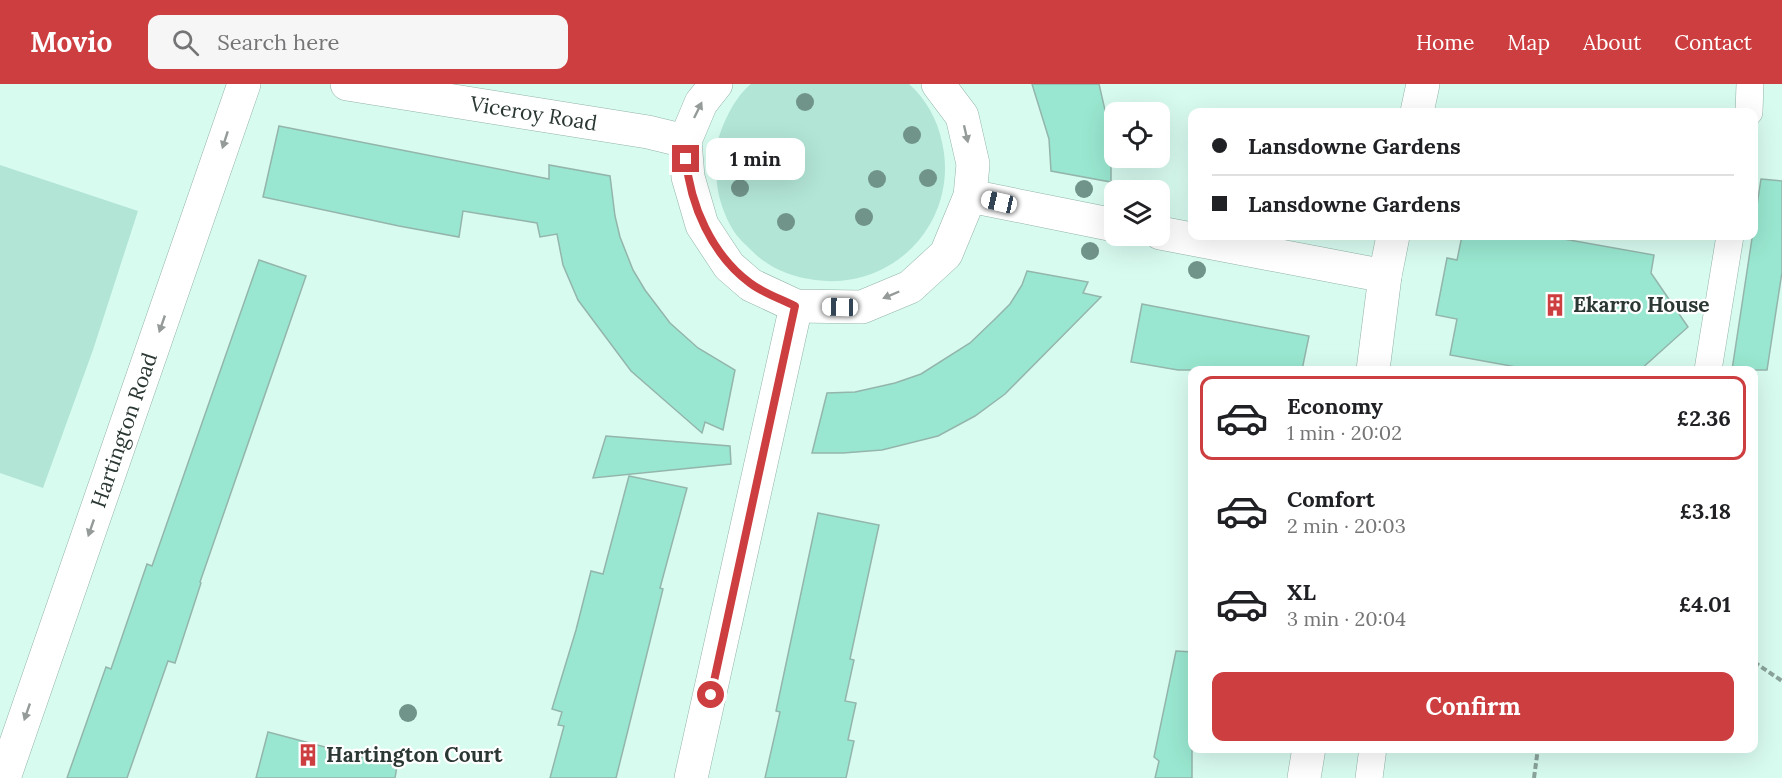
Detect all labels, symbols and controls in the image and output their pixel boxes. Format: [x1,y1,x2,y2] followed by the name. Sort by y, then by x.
[148,15,568,69] search box
[30,24,112,60] text: Movio
[169,26,202,59] icon: search
[217,28,339,56] text: Search here
[1416,29,1474,56] text: Home
[1507,29,1550,56] text: Map
[1583,29,1641,56] text: About
[1674,29,1752,56] text: Contact
[467,90,599,137] street label: Viceroy Road
[694,101,703,118] one-way arrow
[1104,102,1170,246] map controls
[1104,102,1170,168] button: locate
[962,125,971,144] one-way arrow
[220,131,230,149] one-way arrow
[1248,132,1461,160] text: Lansdowne Gardens
[707,138,806,180] callout: 1 min
[672,145,699,172] route end
[730,146,781,171] text: 1 min
[1104,180,1170,246] button: layers
[979,189,1019,215] car
[1248,190,1461,218] text: Lansdowne Gardens
[882,290,900,300] one-way arrow
[1573,291,1710,318] place label: Ekarro House
[1542,292,1568,318] building icon: Ekarro House
[822,298,858,316] car
[157,315,167,333] one-way arrow
[85,349,163,511] street label: Hartington Road
[1215,391,1269,445] icon: car
[1287,392,1383,420] text: Economy
[1677,404,1731,432] text: £2.36
[1287,420,1402,445] text: 1 min · 20:02
[1215,484,1269,538] icon: car
[1287,485,1375,513] text: Comfort
[1679,497,1731,525] text: £3.18
[1287,513,1406,538] text: 2 min · 20:03
[86,519,96,537] one-way arrow
[1215,577,1269,631] icon: car
[1287,578,1316,606] text: XL
[1679,590,1731,618] text: £4.01
[1287,606,1406,631] text: 3 min · 20:04
[1212,672,1734,741] button: Confirm
[697,681,724,708] route start
[22,703,32,721] one-way arrow
[326,741,503,768] place label: Hartington Court
[295,742,321,768] building icon: Hartington Court

